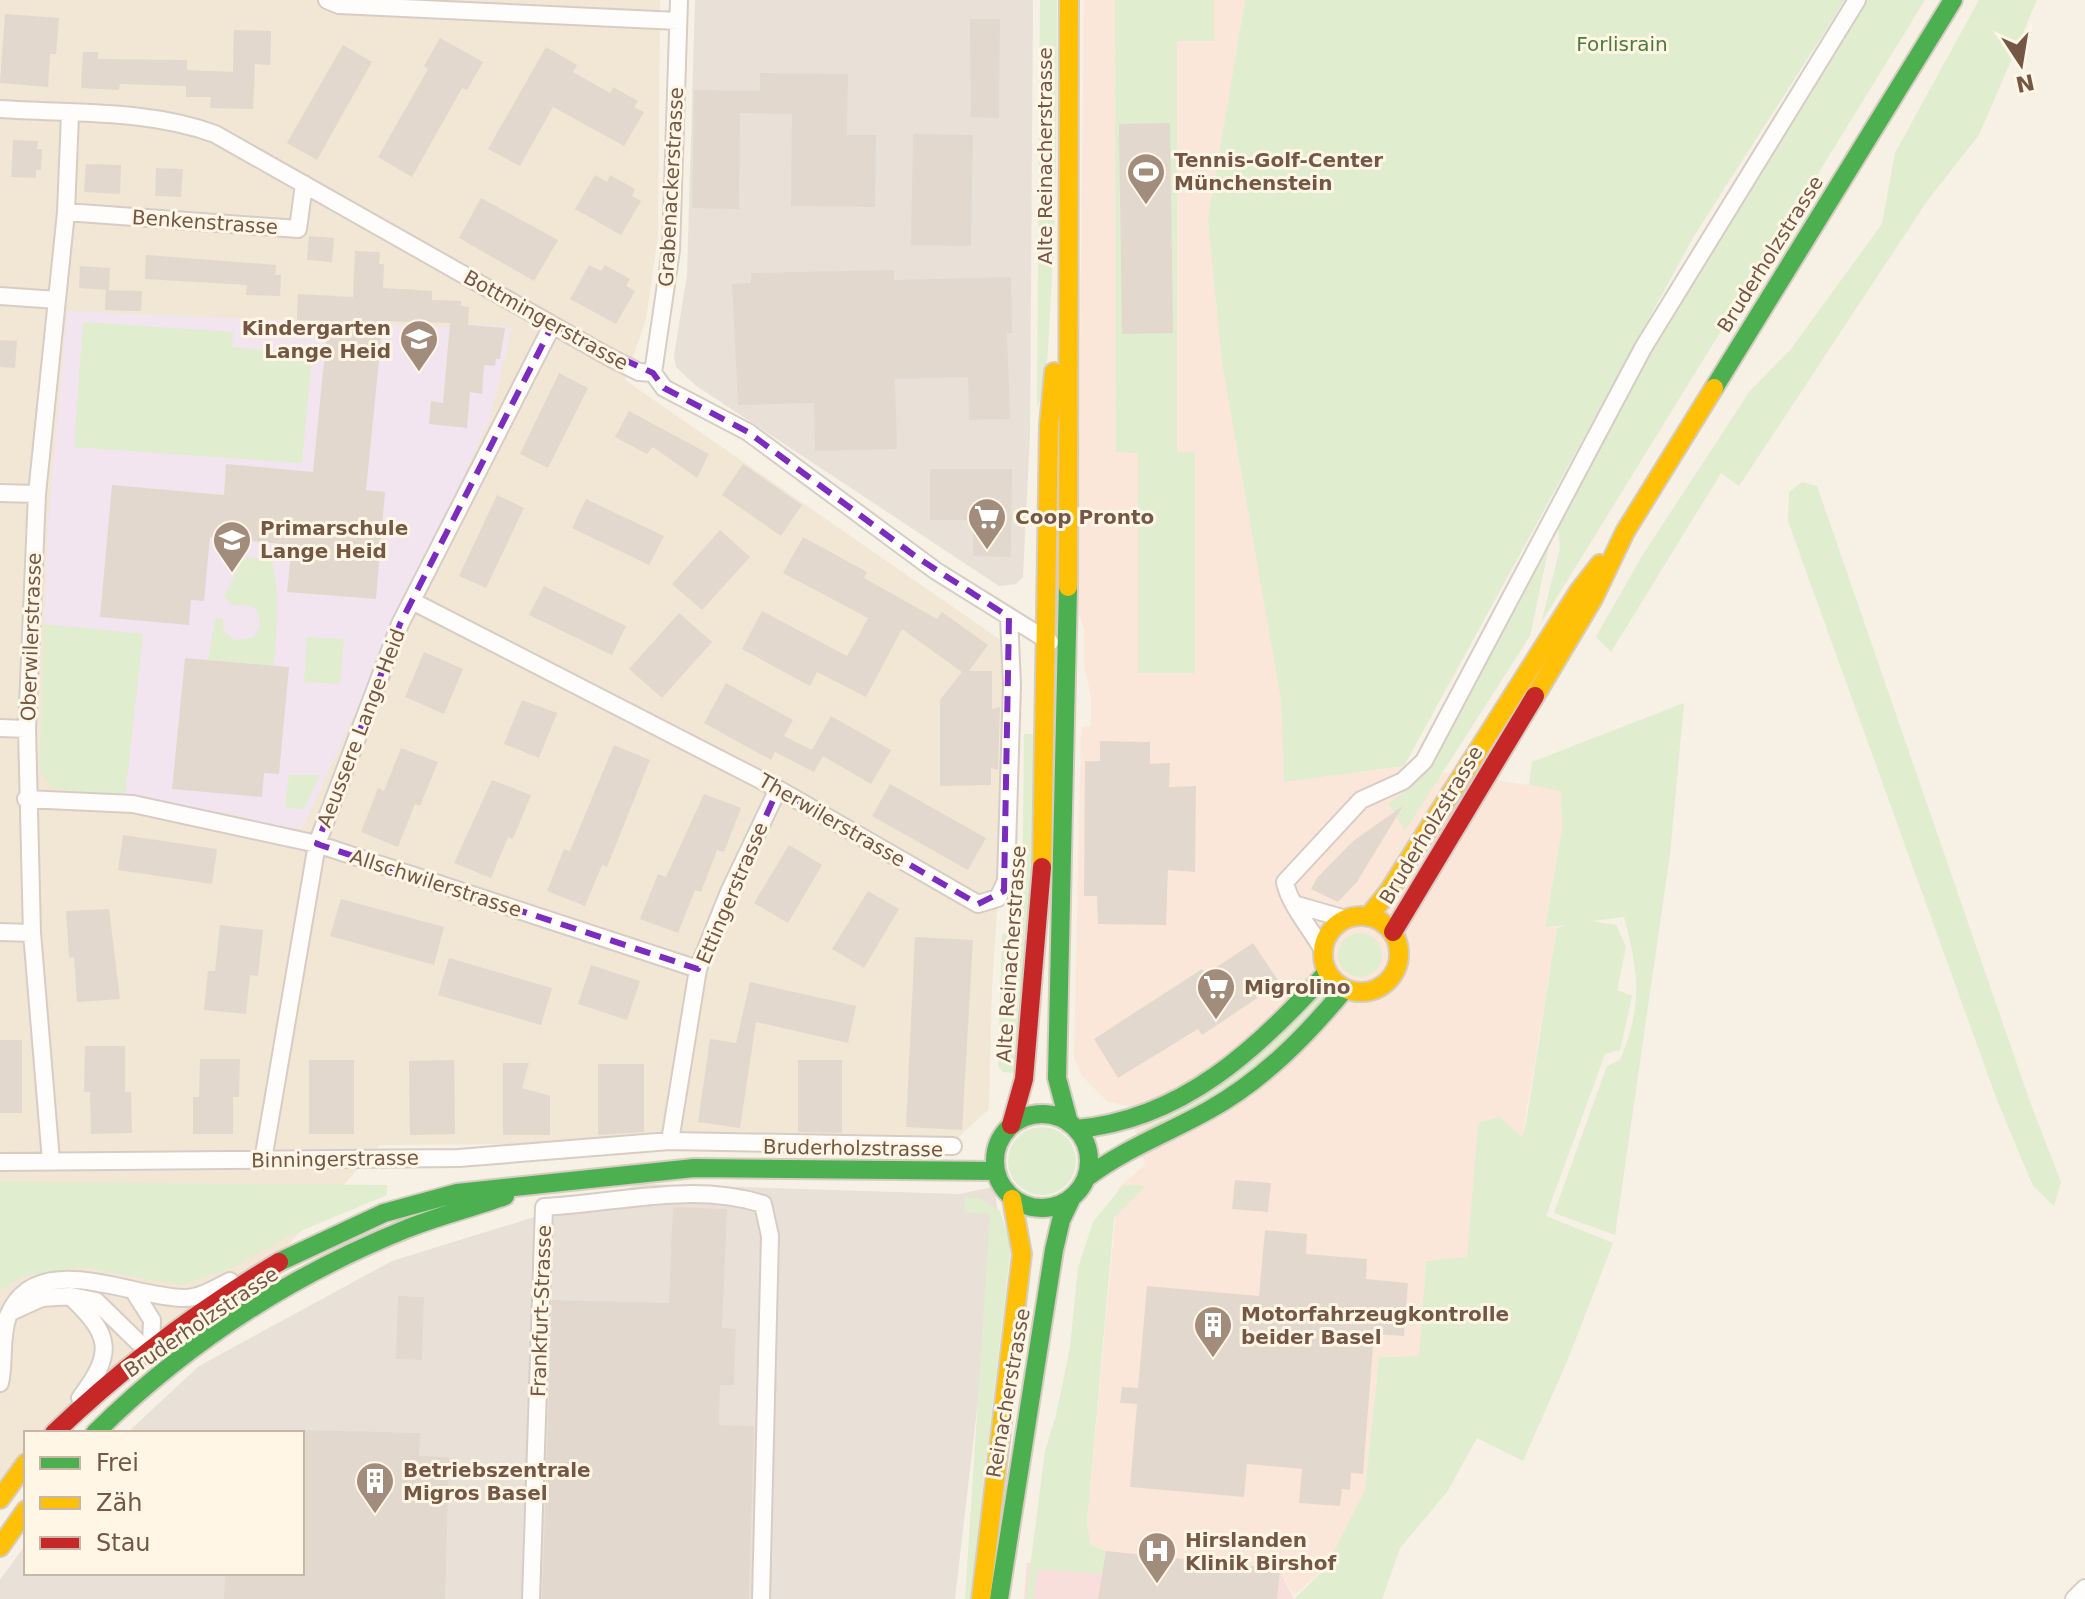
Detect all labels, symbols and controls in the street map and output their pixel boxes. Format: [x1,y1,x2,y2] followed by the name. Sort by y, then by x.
[1981,24,2061,104] north arrow
[1576,32,1668,56] park label: Forlisrain
[1033,47,1057,265] street label: Alte Reinacherstrasse
[2013,69,2037,97] text: N
[654,86,688,288] street label: Grabenackerstrasse
[1174,148,1383,195] place label: Tennis-Golf-Center Münchenstein
[1125,151,1167,206] sports icon: Tennis-Golf-Center Münchenstein
[1712,171,1828,337] street label: Bruderholzstrasse
[131,205,279,239] street label: Benkenstrasse
[460,265,632,375] street label: Bottmingerstrasse
[242,316,391,363] place label: Kindergarten Lange Heid
[398,318,440,373] school or university icon: Kindergarten Lange Heid
[966,496,1008,551] supermarket icon: Coop Pronto
[1015,505,1154,529] place label: Coop Pronto
[260,516,408,563] place label: Primarschule Lange Heid
[211,519,253,574] school or university icon: Primarschule Lange Heid
[16,552,46,722] street label: Oberwilerstrasse
[312,625,410,831] street label: Aeussere Lange Heid
[1374,742,1488,908] street label: Bruderholzstrasse
[754,768,910,872] street label: Therwilerstrasse
[691,819,773,967] street label: Ettingerstrasse
[347,844,525,922] street label: Allschwilerstrasse
[991,845,1031,1063] street label: Alte Reinacherstrasse
[1195,966,1237,1021] supermarket icon: Migrolino
[1244,975,1350,999] place label: Migrolino
[763,1134,943,1162] street label: Bruderholzstrasse
[251,1146,419,1172] street label: Binningerstrasse
[526,1225,556,1397] street label: Frankfurt-Strasse
[120,1262,282,1382] street label: Bruderholzstrasse
[1241,1302,1509,1349] place label: Motorfahrzeugkontrolle beider Basel
[1192,1304,1234,1359] building icon: Motorfahrzeugkontrolle beider Basel
[981,1306,1035,1480] street label: Reinacherstrasse
[24,1431,304,1575] legend
[96,1449,139,1477] text: Frei
[403,1458,591,1505] place label: Betriebszentrale Migros Basel
[354,1460,396,1515] building icon: Betriebszentrale Migros Basel
[96,1489,142,1517] text: Zäh
[1185,1528,1336,1575] place label: Hirslanden Klinik Birshof
[96,1529,151,1557] text: Stau
[1136,1530,1178,1585] hospital icon: Hirslanden Klinik Birshof

